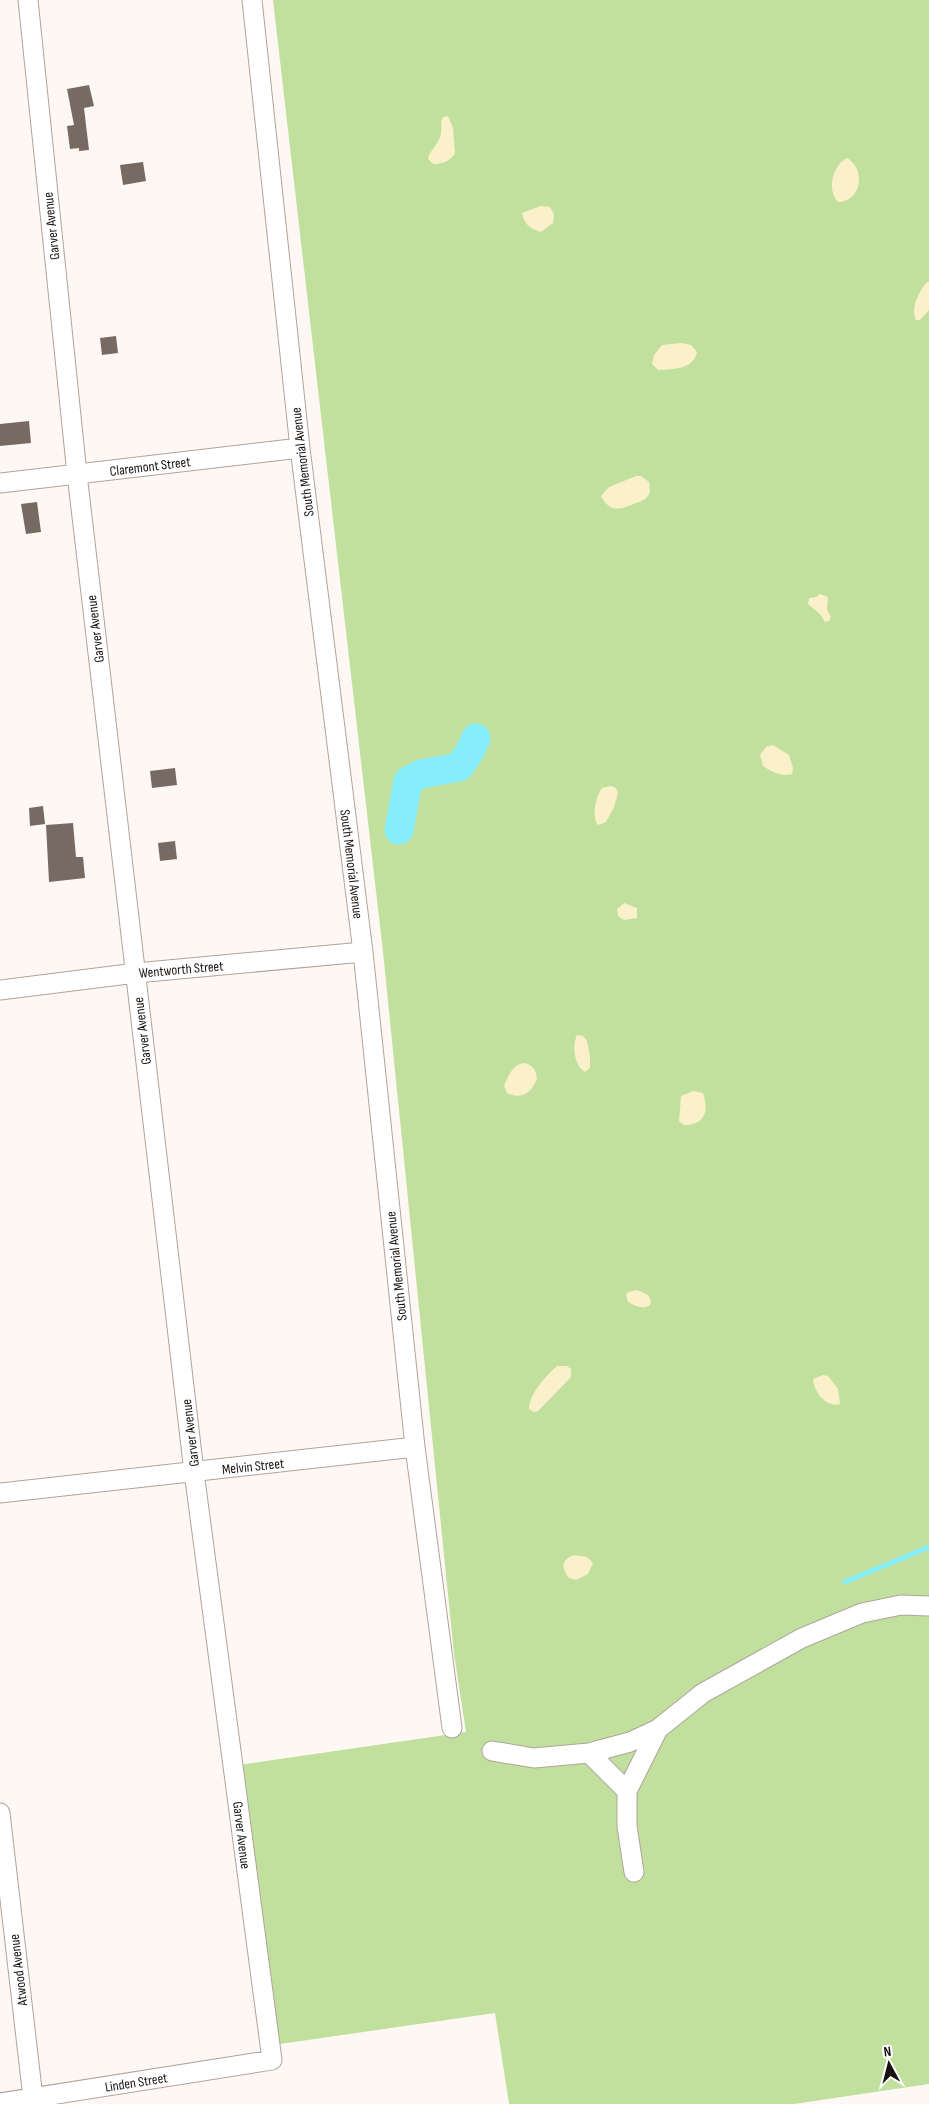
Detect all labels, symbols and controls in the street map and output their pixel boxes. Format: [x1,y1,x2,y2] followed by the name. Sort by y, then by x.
[39,191,63,261] street label: Garver Avenue
[287,406,318,518] street label: South Memorial Avenue
[109,453,191,480] street label: Claremont Street
[83,594,108,664] street label: Garver Avenue
[336,808,367,920] street label: South Memorial Avenue
[138,957,224,982] street label: Wentworth Street
[130,996,155,1066] street label: Garver Avenue
[382,1210,411,1322] street label: South Memorial Avenue
[178,1398,203,1468] street label: Garver Avenue
[221,1455,285,1478] street label: Melvin Street
[229,1800,254,1870] street label: Garver Avenue
[6,1933,31,2008] street label: Atwood Avenue
[864,2039,914,2089] north arrow
[883,2043,892,2060] text: N
[104,2069,169,2096] street label: Linden Street

